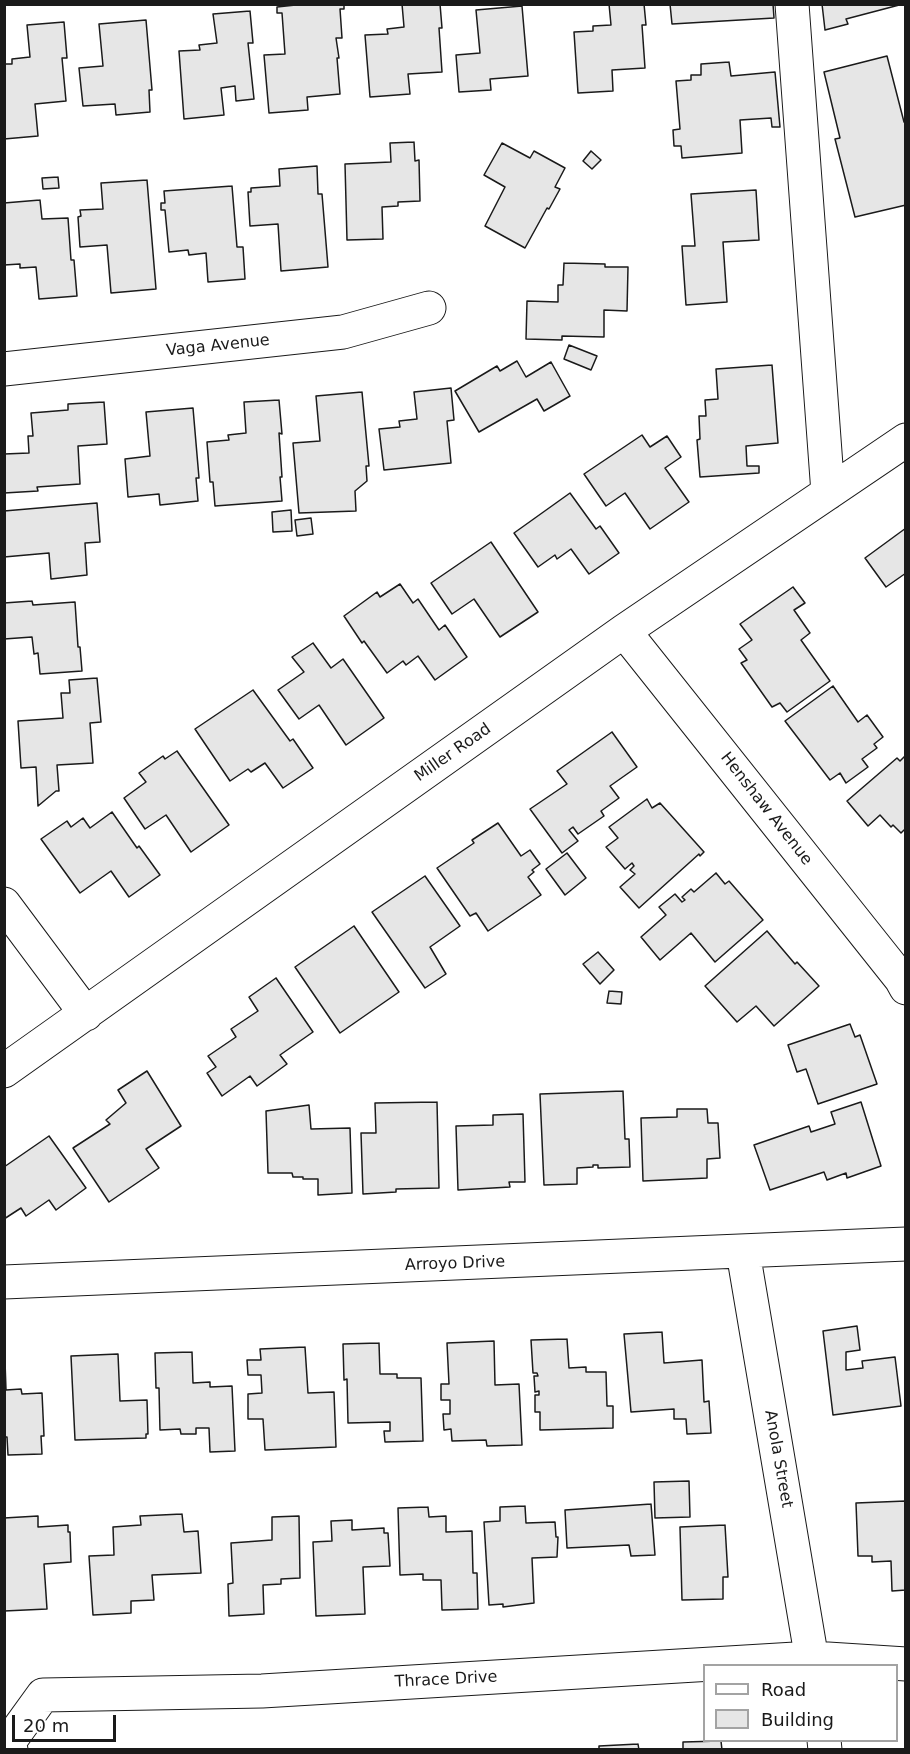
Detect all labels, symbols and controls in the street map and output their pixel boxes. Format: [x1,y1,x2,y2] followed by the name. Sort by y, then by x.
[165,331,271,361] street label: Vaga Avenue
[411,720,495,786] street label: Miller Road
[716,749,816,869] street label: Henshaw Avenue
[405,1253,505,1275] street label: Arroyo Drive
[760,1409,796,1509] street label: Anola Street
[703,1664,898,1742] legend
[394,1668,498,1692] street label: Thrace Drive
[761,1679,806,1700] text: Road
[15,1703,118,1741] scale bar
[761,1709,834,1730] text: Building
[23,1715,69,1736] text: 20 m

